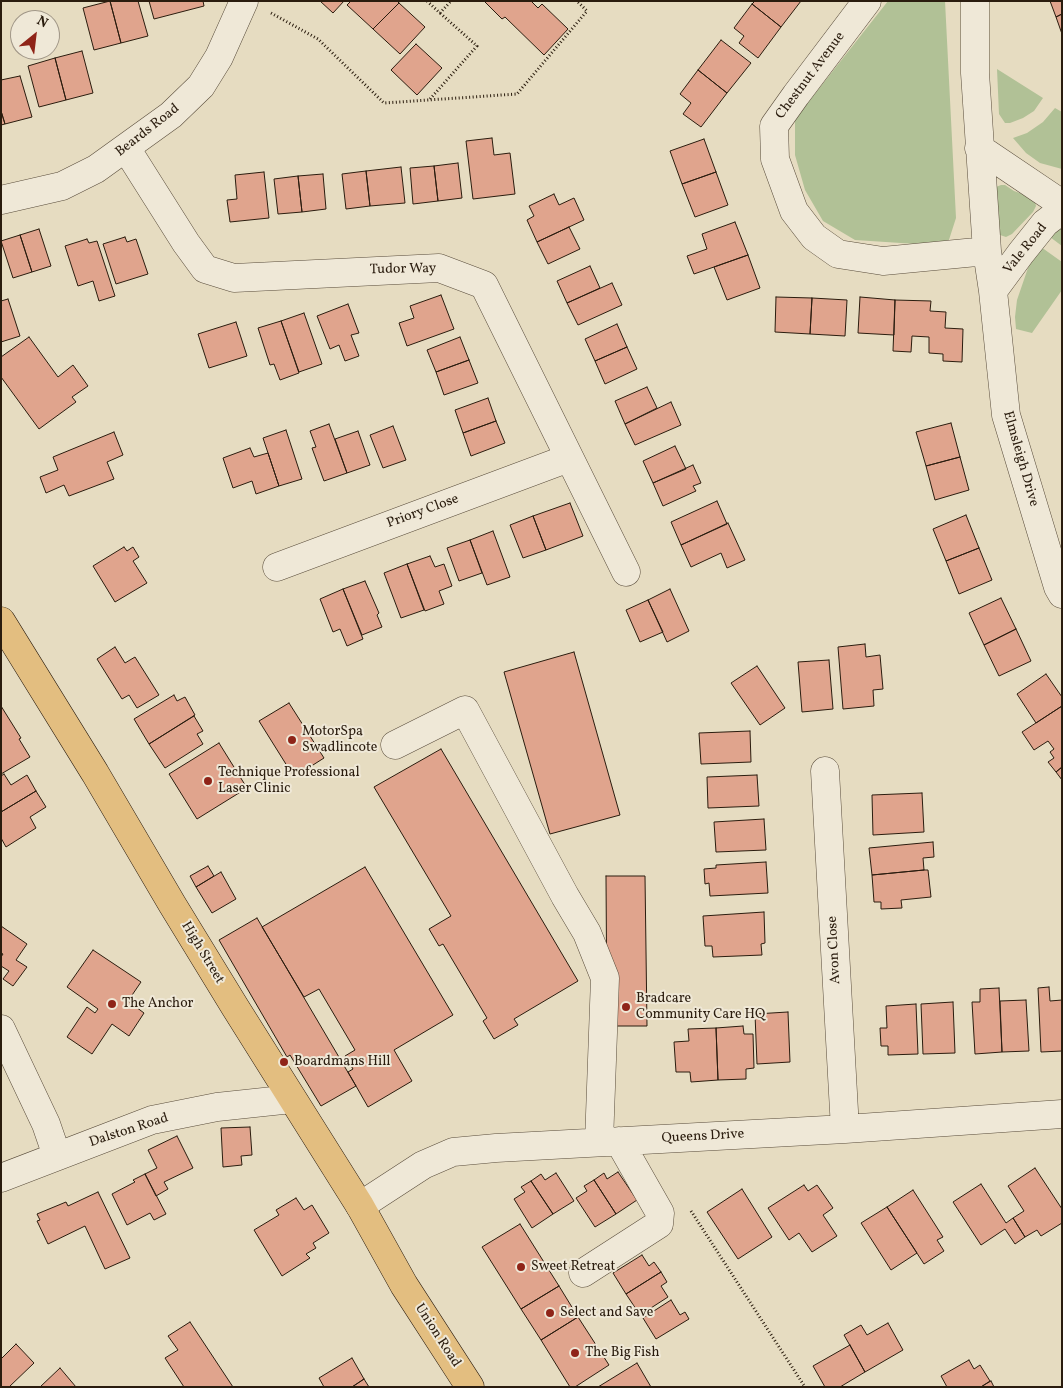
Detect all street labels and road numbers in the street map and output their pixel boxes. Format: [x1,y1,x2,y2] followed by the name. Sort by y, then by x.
[773,29,849,123] street label: Chestnut Avenue
[113,101,183,161] street label: Beards Road
[1000,220,1052,278] street label: Vale Road
[370,261,436,279] street label: Tudor Way
[998,409,1042,509] street label: Elmsleigh Drive
[385,491,461,533] street label: Priory Close
[825,915,845,985] street label: Avon Close
[177,919,227,987] street label: High Street
[87,1110,171,1152] street label: Dalston Road
[661,1126,745,1148] street label: Queens Drive
[410,1301,464,1371] street label: Union Road

